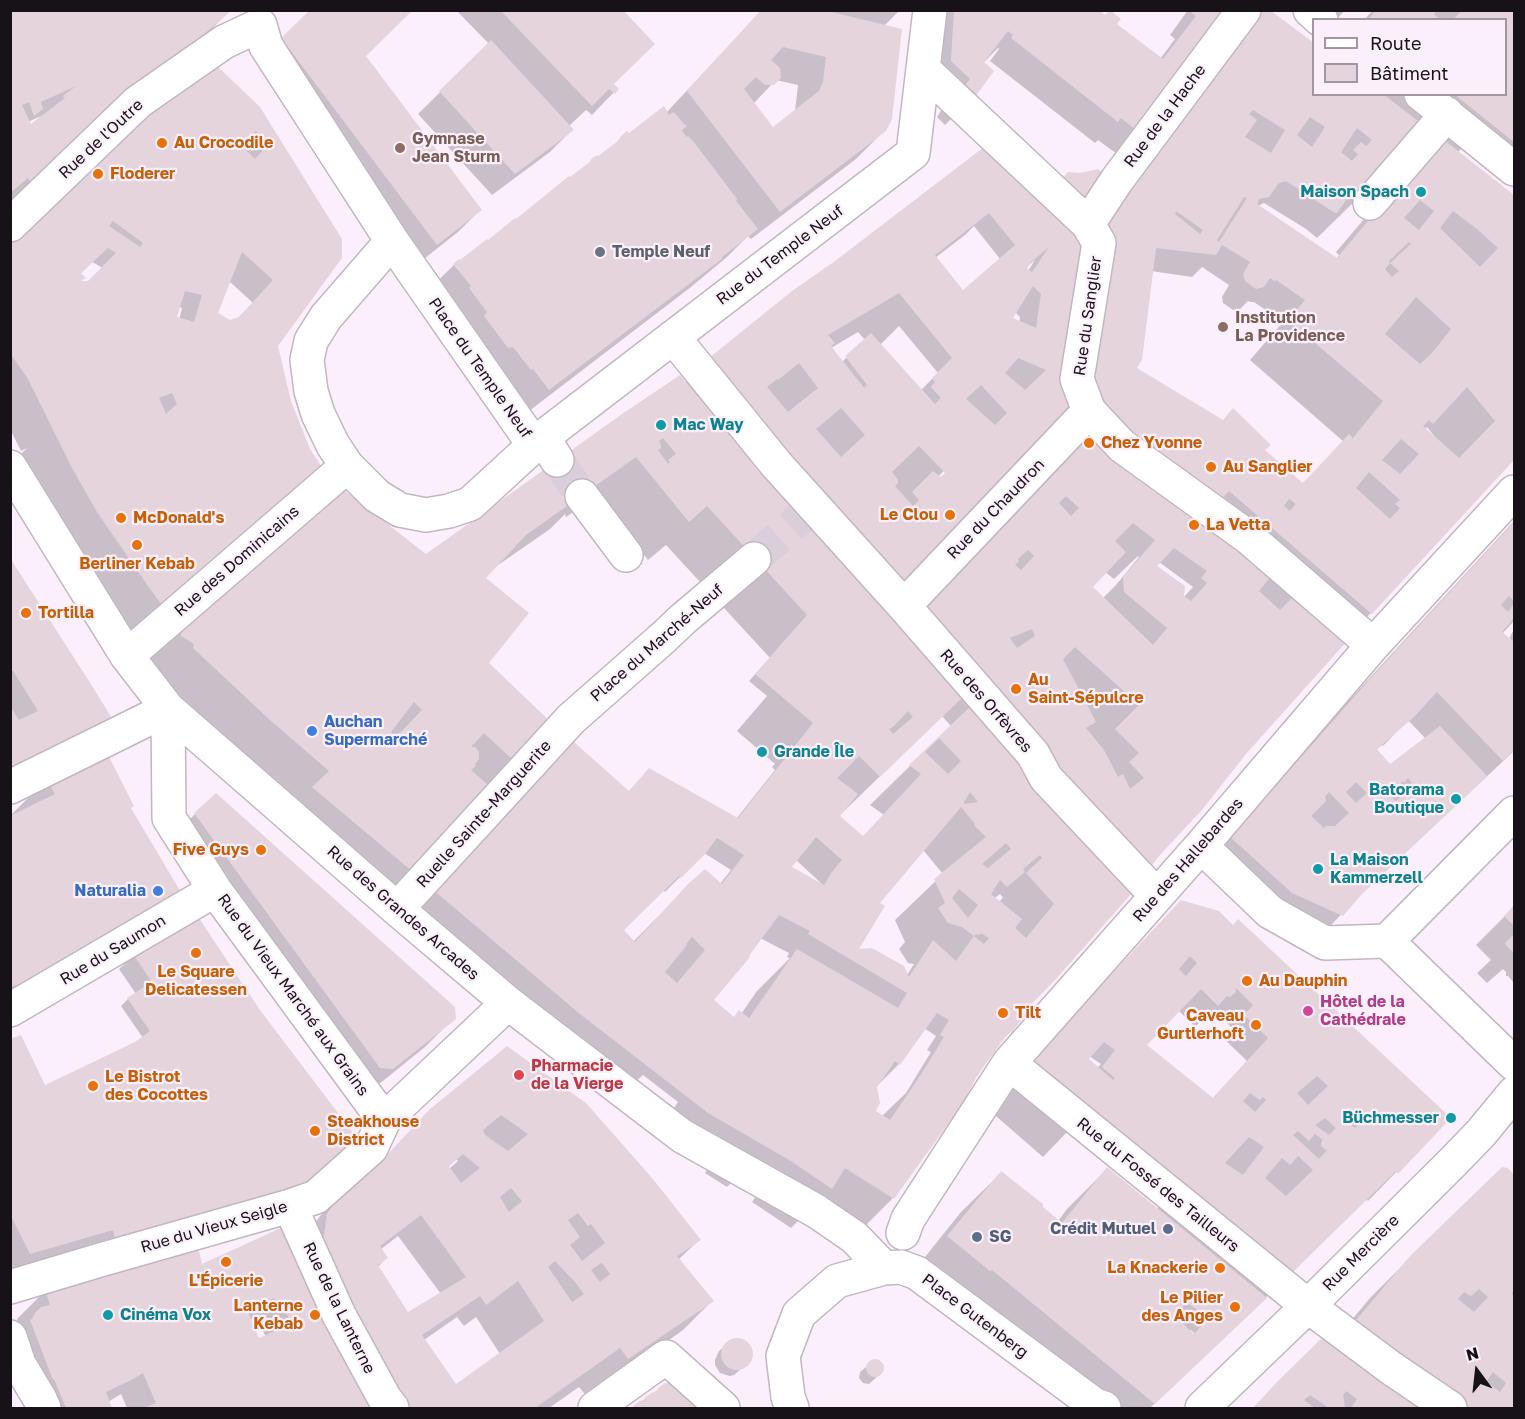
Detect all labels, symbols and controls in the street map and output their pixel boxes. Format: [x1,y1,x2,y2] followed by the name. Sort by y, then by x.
[1312,18,1507,96] legend
[1370,32,1421,54] text: Route
[1120,61,1210,171] street label: Rue de la Hache
[1370,62,1449,84] text: Bâtiment
[55,95,147,183] street label: Rue de l'Outre
[412,129,500,167] place label: Gymnase Jean Sturm
[174,133,273,153] place label: Au Crocodile
[155,136,169,150] marker: Au Crocodile
[393,141,407,155] marker: Gymnase Jean Sturm
[110,164,175,184] place label: Floderer
[91,167,105,181] marker: Floderer
[1300,182,1409,202] place label: Maison Spach
[1414,185,1428,199] marker: Maison Spach
[713,201,847,309] street label: Rue du Temple Neuf
[612,242,710,262] place label: Temple Neuf
[593,245,607,259] marker: Temple Neuf
[1070,255,1106,377] street label: Rue du Sanglier
[424,294,536,442] street label: Place du Temple Neuf
[1235,308,1345,346] place label: Institution La Providence
[1216,320,1230,334] marker: Institution La Providence
[673,415,744,435] place label: Mac Way
[654,418,668,432] marker: Mac Way
[1101,433,1202,453] place label: Chez Yvonne
[1082,436,1096,450] marker: Chez Yvonne
[943,455,1049,563] street label: Rue du Chaudron
[1223,457,1313,477] place label: Au Sanglier
[1204,460,1218,474] marker: Au Sanglier
[171,502,303,620] street label: Rue des Dominicains
[880,505,938,525] place label: Le Clou
[133,508,224,528] place label: McDonald's
[943,508,957,522] marker: Le Clou
[114,511,128,525] marker: McDonald's
[1206,515,1270,535] place label: La Vetta
[1187,518,1201,532] marker: La Vetta
[130,538,144,552] marker: Berliner Kebab
[79,554,195,574] place label: Berliner Kebab
[587,580,727,706] street label: Place du Marché-Neuf
[38,603,94,623] place label: Tortilla
[19,606,33,620] marker: Tortilla
[936,645,1036,757] street label: Rue des Orfèvres
[1028,670,1144,708] place label: Au Saint-Sépulcre
[1009,682,1023,696] marker: Au Saint-Sépulcre
[324,712,427,750] place label: Auchan Supermarché
[305,724,319,738] marker: Auchan Supermarché
[413,736,555,892] street label: Ruelle Sainte-Marguerite
[774,742,854,762] place label: Grande Île
[755,745,769,759] marker: Grande Île
[1369,780,1444,818] place label: Batorama Boutique
[1449,792,1463,806] marker: Batorama Boutique
[1129,794,1247,926] street label: Rue des Hallebardes
[173,840,249,860] place label: Five Guys
[323,842,483,984] street label: Rue des Grandes Arcades
[254,843,268,857] marker: Five Guys
[1330,850,1423,888] place label: La Maison Kammerzell
[1311,862,1325,876] marker: La Maison Kammerzell
[74,881,146,901] place label: Naturalia
[151,884,165,898] marker: Naturalia
[213,890,373,1100] street label: Rue du Vieux Marché aux Grains
[57,911,169,989] street label: Rue du Saumon
[189,946,203,960] marker: Le Square Delicatessen
[145,962,247,1000] place label: Le Square Delicatessen
[1259,971,1347,991] place label: Au Dauphin
[1240,974,1254,988] marker: Au Dauphin
[1320,992,1406,1030] place label: Hôtel de la Cathédrale
[1015,1003,1041,1023] place label: Tilt
[1301,1004,1315,1018] marker: Hôtel de la Cathédrale
[996,1006,1010,1020] marker: Tilt
[1157,1006,1244,1044] place label: Caveau Gurtlerhoft
[1249,1018,1263,1032] marker: Caveau Gurtlerhoft
[531,1056,623,1094] place label: Pharmacie de la Vierge
[105,1067,208,1105] place label: Le Bistrot des Cocottes
[512,1068,526,1082] marker: Pharmacie de la Vierge
[86,1079,100,1093] marker: Le Bistrot des Cocottes
[1342,1108,1439,1128] place label: Büchmesser
[1444,1111,1458,1125] marker: Büchmesser
[327,1112,419,1150] place label: Steakhouse District
[1073,1114,1243,1256] street label: Rue du Fossé des Tailleurs
[308,1124,322,1138] marker: Steakhouse District
[138,1197,290,1257] street label: Rue du Vieux Seigle
[1319,1211,1403,1295] street label: Rue Mercière
[1050,1219,1156,1239] place label: Crédit Mutuel
[1161,1222,1175,1236] marker: Crédit Mutuel
[989,1227,1011,1247] place label: SG
[970,1230,984,1244] marker: SG
[299,1239,379,1377] street label: Rue de la Lanterne
[219,1255,233,1269] marker: L'Épicerie
[1107,1258,1208,1278] place label: La Knackerie
[1213,1261,1227,1275] marker: La Knackerie
[918,1270,1032,1362] street label: Place Gutenberg
[189,1271,263,1291] place label: L'Épicerie
[1141,1288,1223,1326] place label: Le Pilier des Anges
[234,1296,303,1334] place label: Lanterne Kebab
[1228,1300,1242,1314] marker: Le Pilier des Anges
[120,1305,211,1325] place label: Cinéma Vox
[101,1308,115,1322] marker: Cinéma Vox
[308,1308,322,1322] marker: Lanterne Kebab
[1447,1341,1507,1401] north arrow
[1464,1342,1481,1365] text: N

